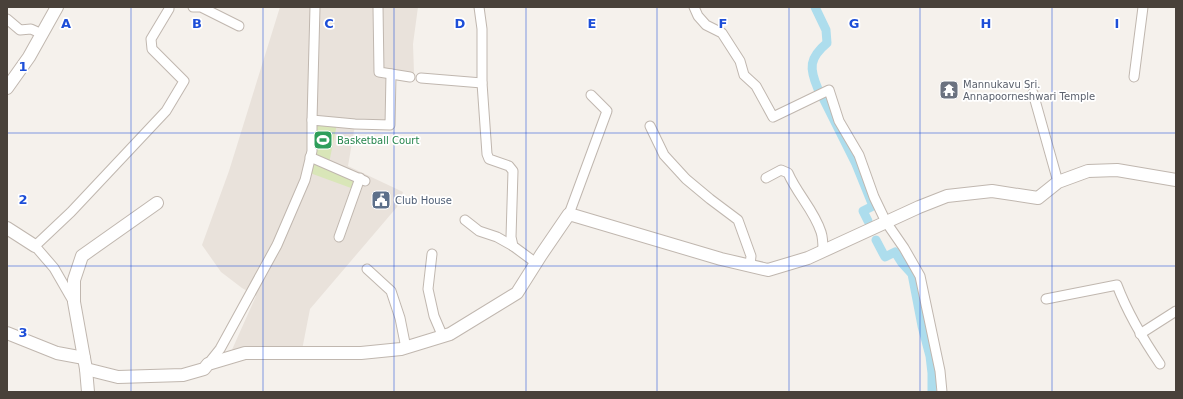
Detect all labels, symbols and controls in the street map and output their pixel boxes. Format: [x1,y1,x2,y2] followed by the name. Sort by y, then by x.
[61,16,71,31] text: A
[192,16,202,31] text: B
[324,16,334,31] text: C
[455,16,466,31] text: D
[588,16,596,31] text: E
[719,16,727,31] text: F
[849,16,859,31] text: G
[981,16,991,31] text: H
[1115,16,1119,31] text: I
[18,59,28,74] text: 1
[938,79,960,101] temple icon: Mannukavu Sri. Annapoorneshwari Temple
[963,79,1095,102] place label: Mannukavu Sri. Annapoorneshwari Temple
[312,129,334,151] sports icon: Basketball Court
[337,135,419,146] place label: Basketball Court
[370,189,392,211] public building icon: Club House
[18,192,28,207] text: 2
[395,195,452,206] place label: Club House
[18,325,28,340] text: 3

